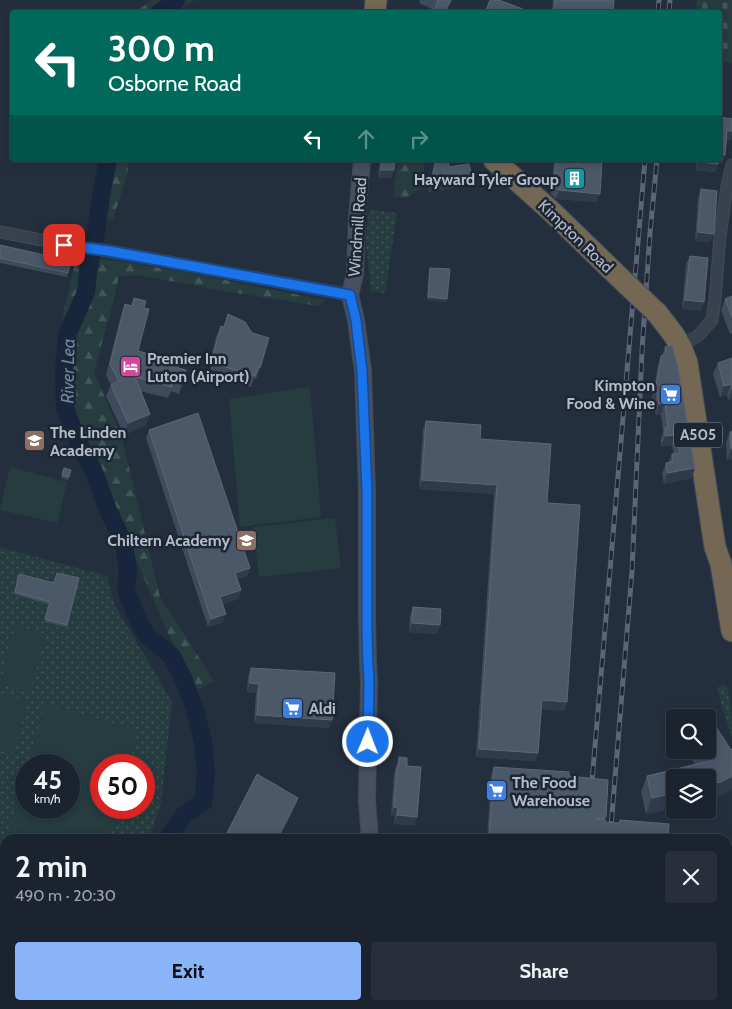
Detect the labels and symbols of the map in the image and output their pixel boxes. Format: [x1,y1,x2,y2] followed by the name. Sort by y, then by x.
[563,167,587,191] building icon: Hayward Tyler Group
[414,170,559,189] place label: Hayward Tyler Group
[345,177,370,277] street label: Windmill Road
[534,196,617,277] street label: Kimpton Road
[43,224,85,266] pin
[56,338,80,404] water label: River Lea
[147,349,249,386] place label: Premier Inn Luton (Airport)
[119,355,143,379] hotel icon: Premier Inn Luton (Airport)
[566,376,655,413] place label: Kimpton Food & Wine
[659,382,683,406] supermarket icon: Kimpton Food & Wine
[674,422,722,448] road number: A505
[50,423,126,460] place label: The Linden Academy
[22,429,46,453] school or university icon: The Linden Academy
[234,528,258,552] school or university icon: Chiltern Academy
[107,531,230,550] place label: Chiltern Academy
[281,696,305,720] supermarket icon: Aldi
[309,699,336,718] place label: Aldi
[341,715,393,767] position arrow
[90,754,155,819] speed limit sign: 50
[512,773,590,810] place label: The Food Warehouse
[484,779,508,803] supermarket icon: The Food Warehouse

